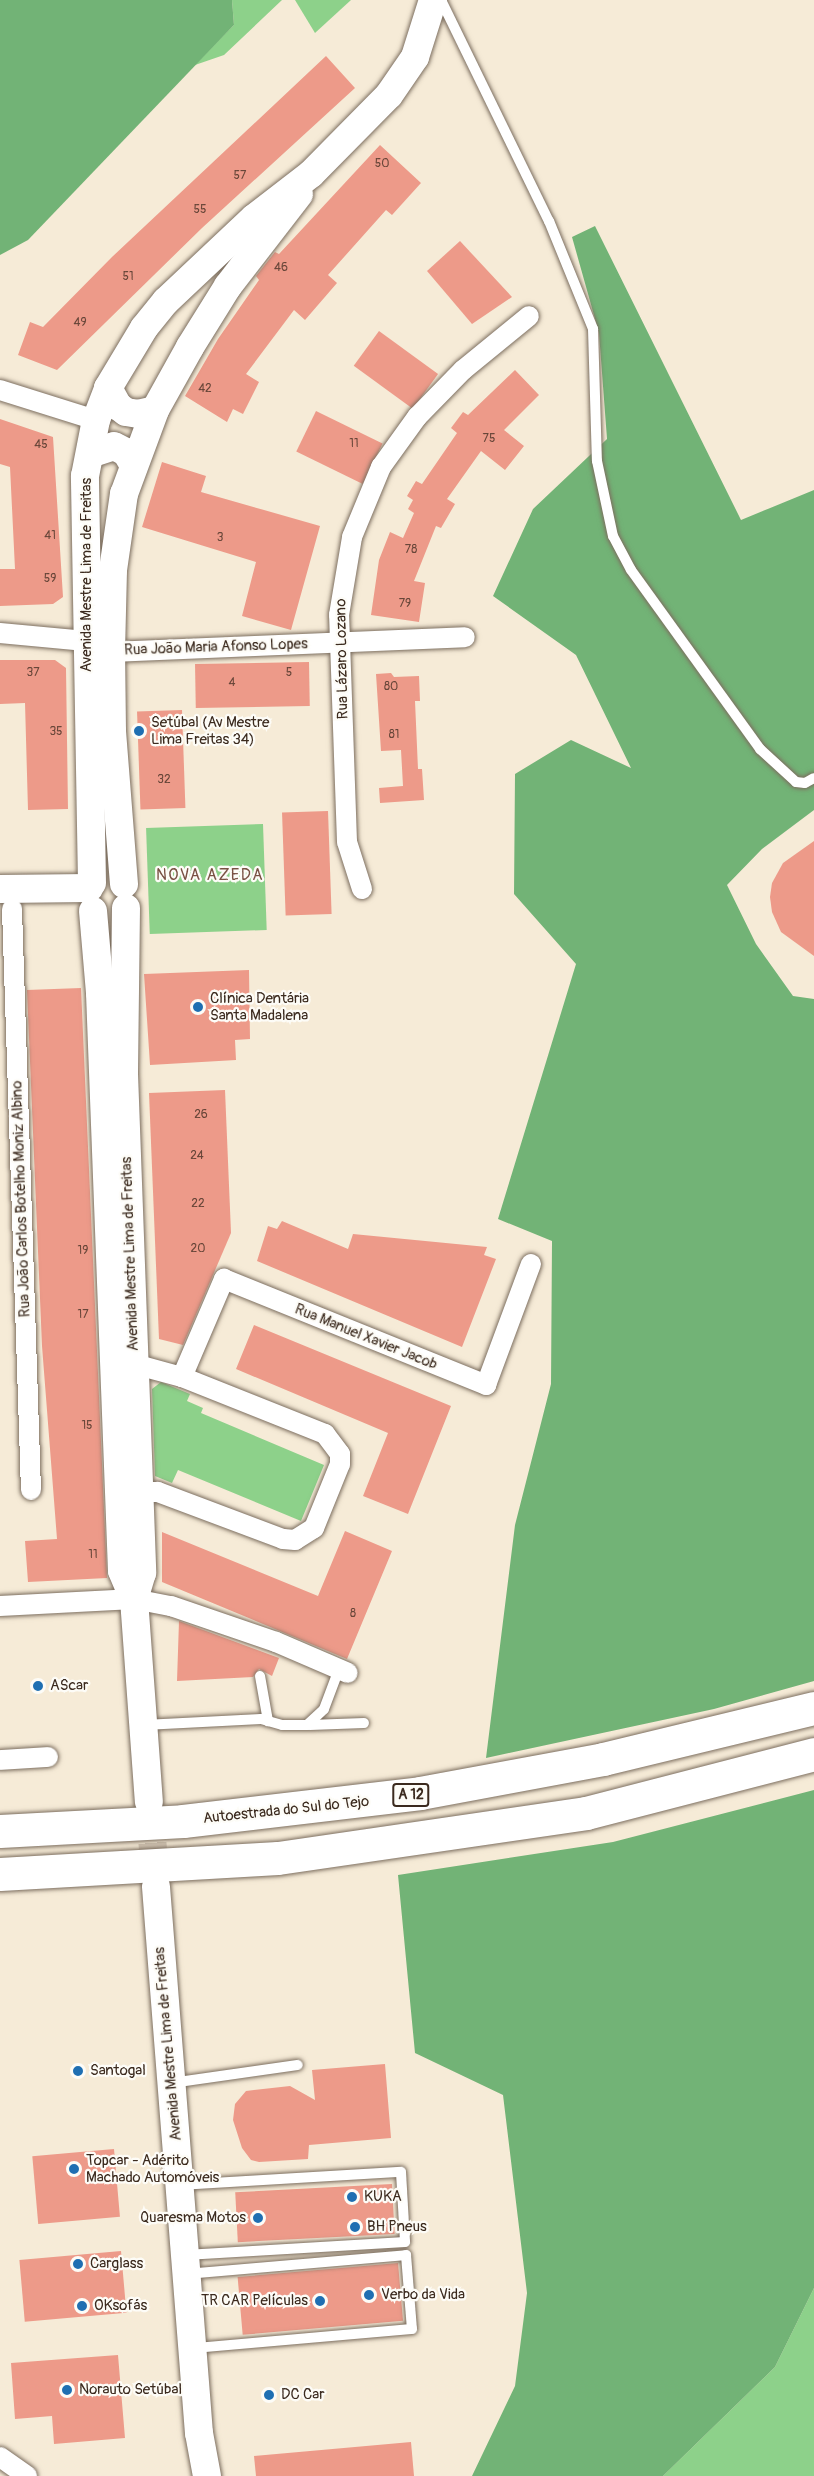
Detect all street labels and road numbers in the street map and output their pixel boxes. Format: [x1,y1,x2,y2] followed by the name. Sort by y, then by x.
[78,478,96,672] street label: Avenida Mestre Lima de Freitas
[332,598,352,720] street label: Rua Lázaro Lozano
[124,635,308,659] street label: Rua João Maria Afonso Lopes
[8,1080,34,1318] street label: Rua João Carlos Botelho Moniz Albino
[118,1157,142,1351] street label: Avenida Mestre Lima de Freitas
[292,1300,440,1374] street label: Rua Manuel Xavier Jacob
[392,1784,430,1806] road number: A 12
[202,1792,370,1828] street label: Autoestrada do Sul do Tejo
[151,1946,185,2142] street label: Avenida Mestre Lima de Freitas

